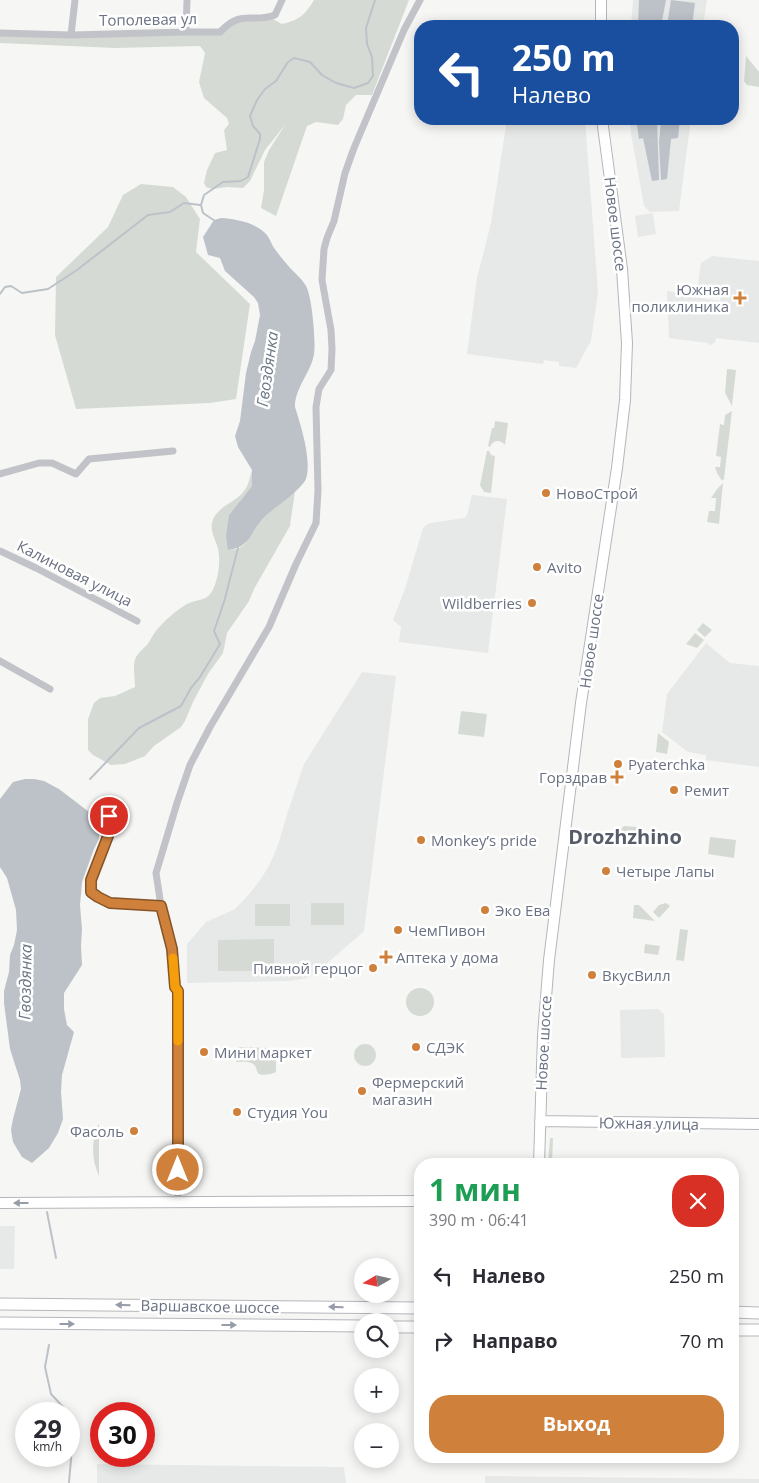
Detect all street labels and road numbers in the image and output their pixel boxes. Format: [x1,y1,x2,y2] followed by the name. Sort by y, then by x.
[99,8,197,30] street label: Тополевая ул
[600,176,632,272] street label: Новое шоссе
[14,535,136,611] street label: Калиновая улица
[574,592,608,690] street label: Новое шоссе
[531,995,555,1091] street label: Новое шоссе
[599,1112,699,1134] street label: Южная улица
[140,1295,280,1317] street label: Варшавское шоссе

